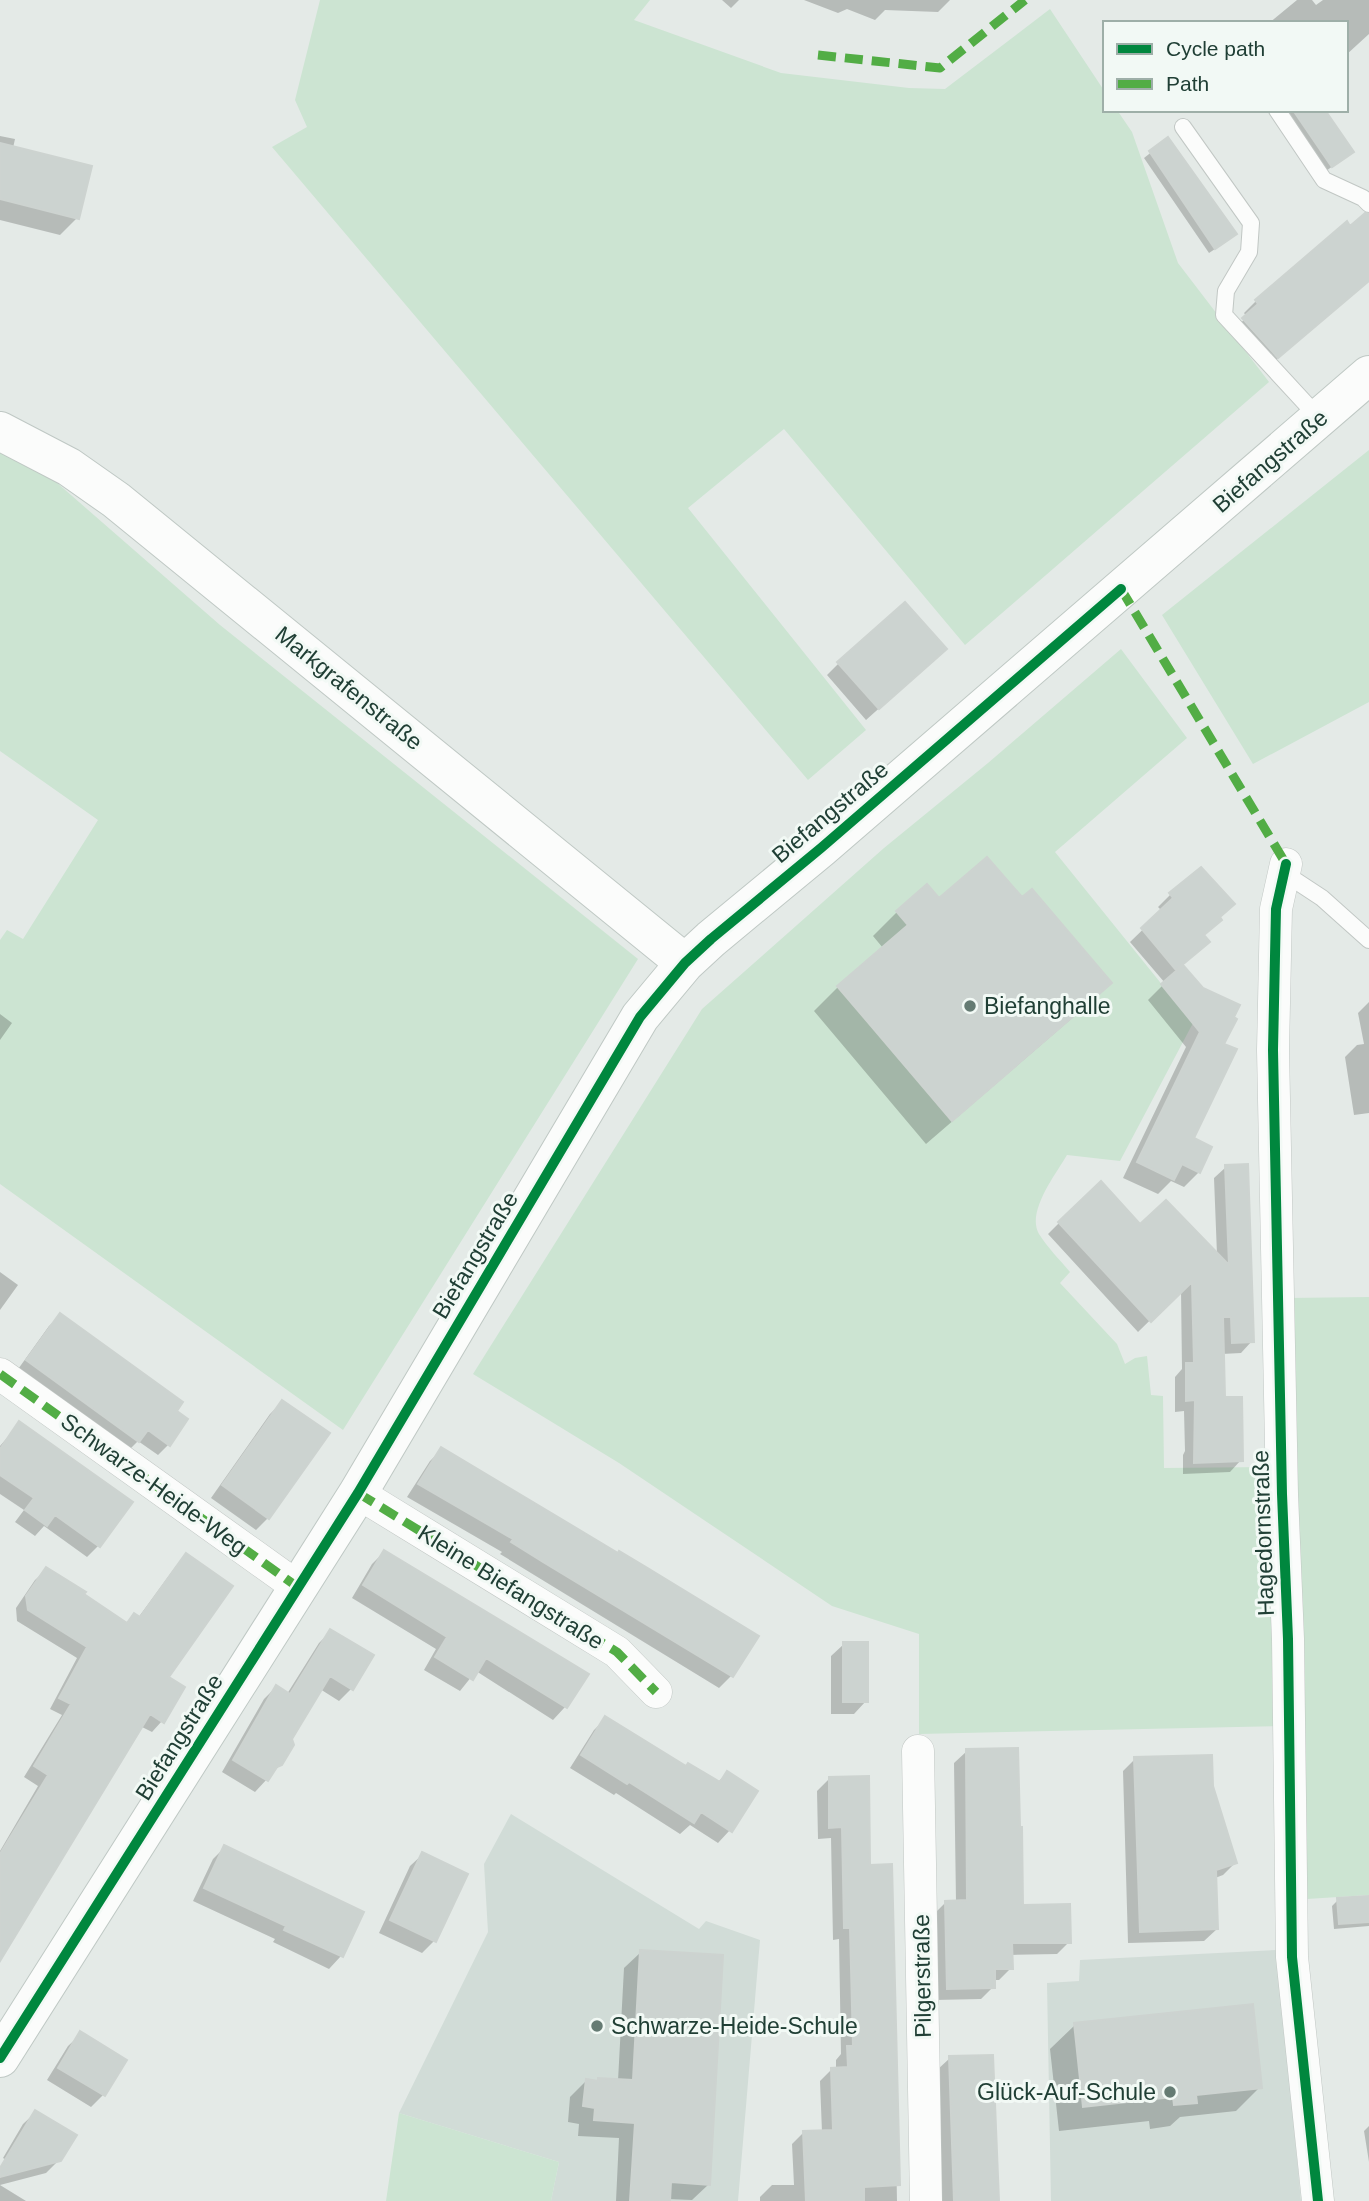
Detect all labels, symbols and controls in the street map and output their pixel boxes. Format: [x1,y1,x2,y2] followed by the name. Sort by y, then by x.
[1103,21,1348,112] legend
[1166,37,1265,60] text: Cycle path
[1166,72,1209,95] text: Path
[1207,404,1333,518] street label: Biefangstraße
[270,621,428,755] street label: Markgrafenstraße
[767,756,893,868] street label: Biefangstraße
[984,993,1111,1019] place label: Biefanghalle
[962,998,978,1014] marker: Biefanghalle
[427,1187,523,1323] street label: Biefangstraße
[56,1408,252,1560] street label: Schwarze-Heide-Weg
[1247,1449,1279,1617] street label: Hagedornstraße
[414,1519,608,1655] street label: Kleine Biefangstraße
[130,1669,228,1805] street label: Biefangstraße
[908,1914,936,2038] street label: Pilgerstraße
[611,2013,858,2039] place label: Schwarze-Heide-Schule
[589,2018,605,2034] marker: Schwarze-Heide-Schule
[977,2079,1156,2105] place label: Glück-Auf-Schule
[1162,2084,1178,2100] marker: Glück-Auf-Schule

